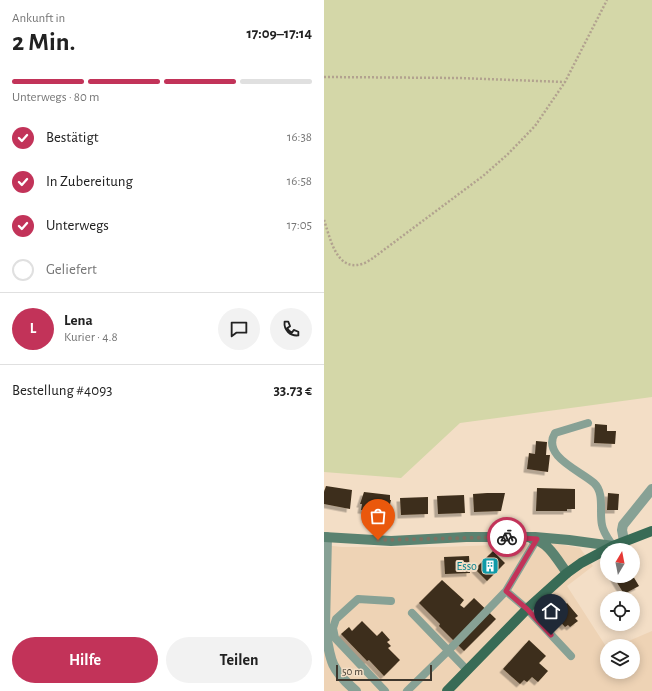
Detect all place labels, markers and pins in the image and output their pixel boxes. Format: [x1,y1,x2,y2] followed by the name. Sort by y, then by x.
[361,499,395,540] pin
[480,556,500,576] building icon: Esso
[456,560,477,572] place label: Esso
[534,594,568,635] pin

